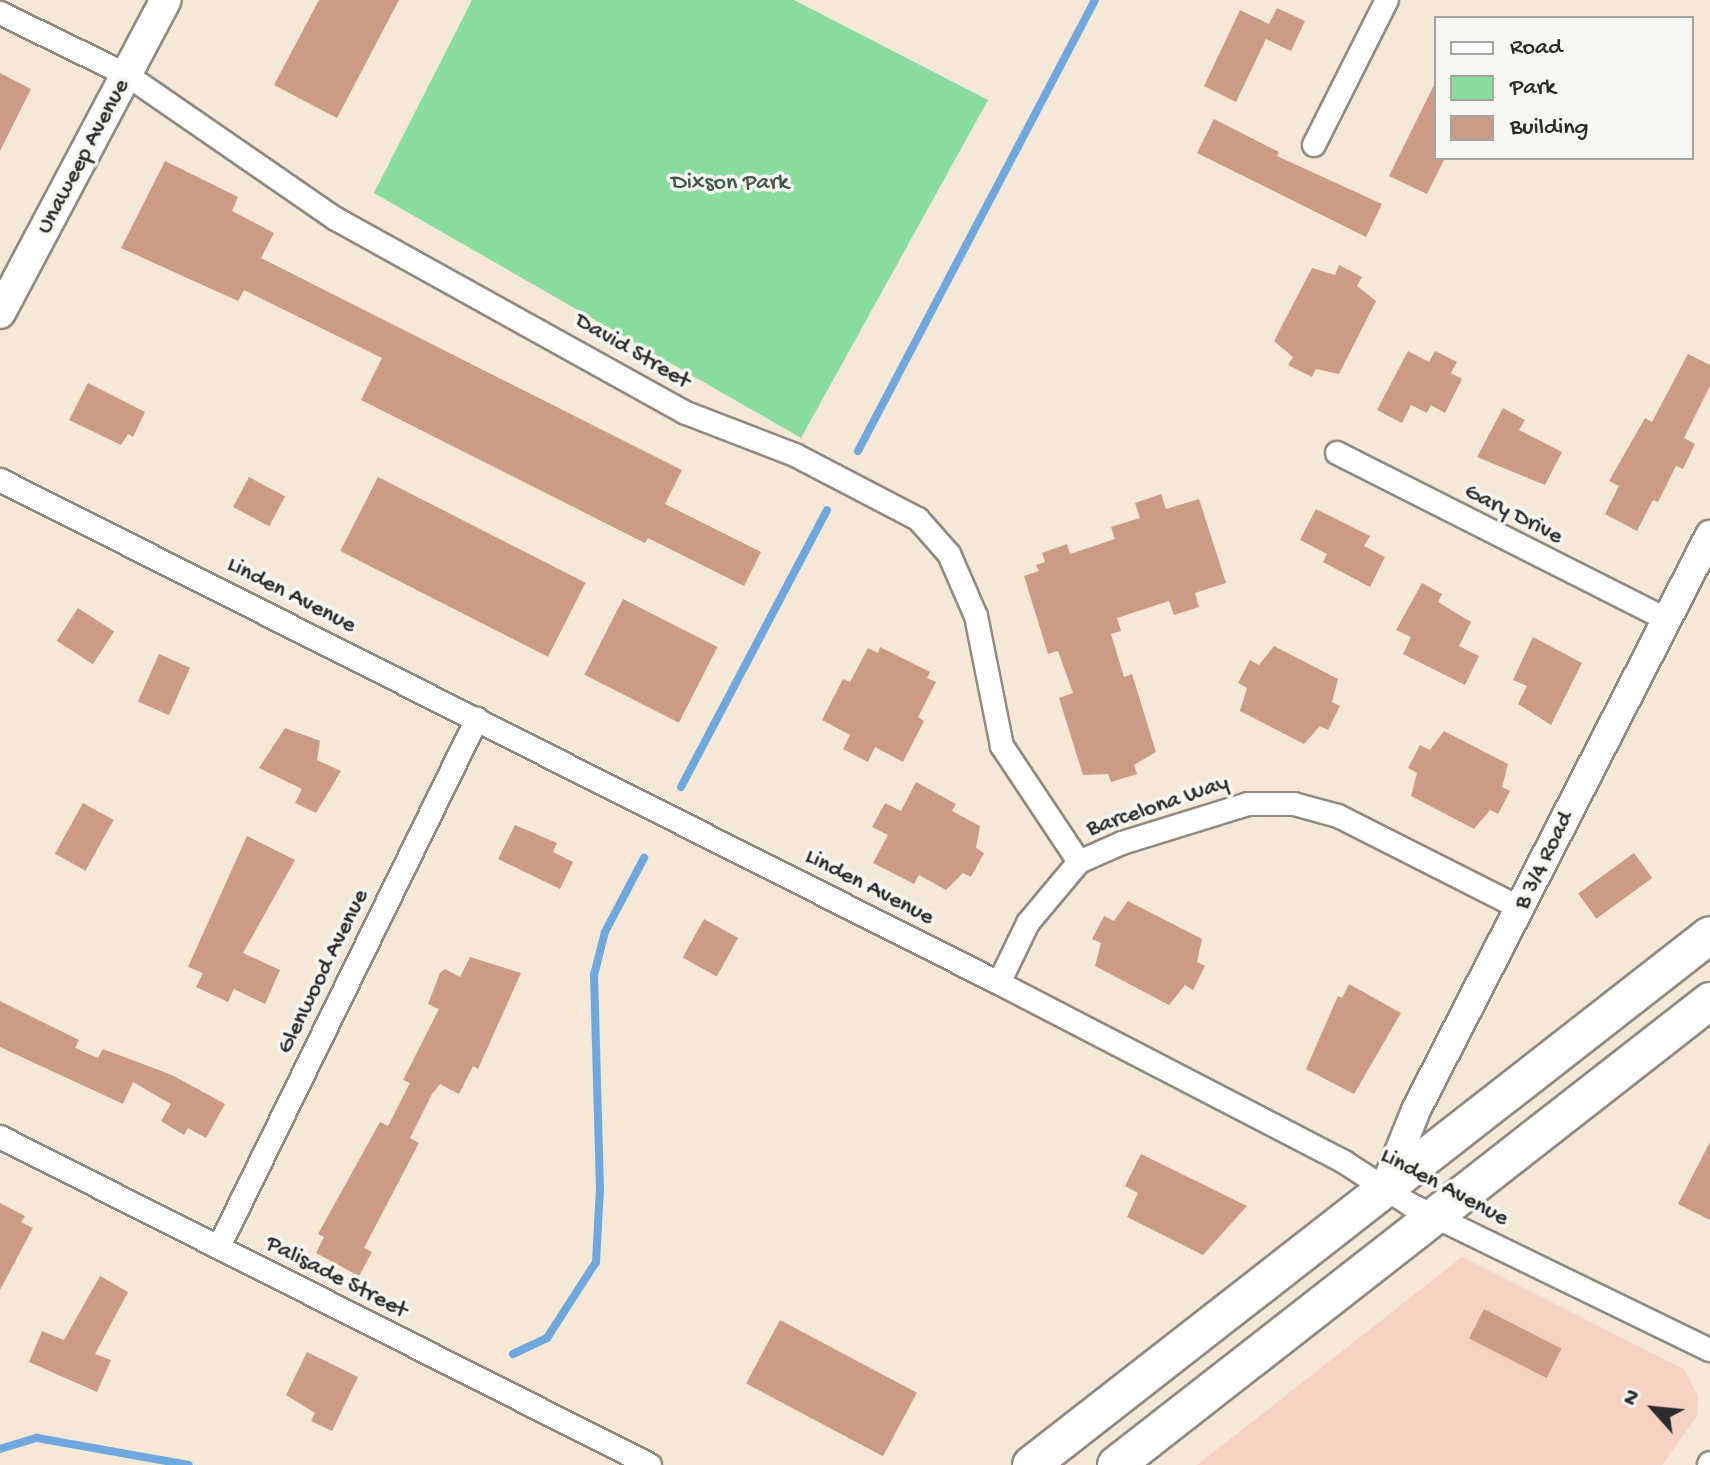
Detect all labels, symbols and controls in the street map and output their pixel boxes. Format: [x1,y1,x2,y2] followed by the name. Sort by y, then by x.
[1434,16,1694,160] legend
[1510,34,1562,63] text: Road
[31,74,137,240] street label: Unaweep Avenue
[1510,74,1556,103] text: Park
[1510,114,1588,143] text: Building
[671,170,789,198] park label: Dixson Park
[569,307,695,397] street label: David Street
[1459,478,1567,552] street label: Gary Drive
[222,551,360,641] street label: Linden Avenue
[1083,769,1233,845] street label: Barcelona Way
[1509,807,1581,915] street label: B 3/4 Road
[800,843,938,933] street label: Linden Avenue
[272,885,376,1059] street label: Glenwood Avenue
[1375,1142,1513,1234] street label: Linden Avenue
[260,1230,412,1326] street label: Palisade Street
[1614,1369,1694,1449] north arrow
[1618,1386,1647,1410] text: N

